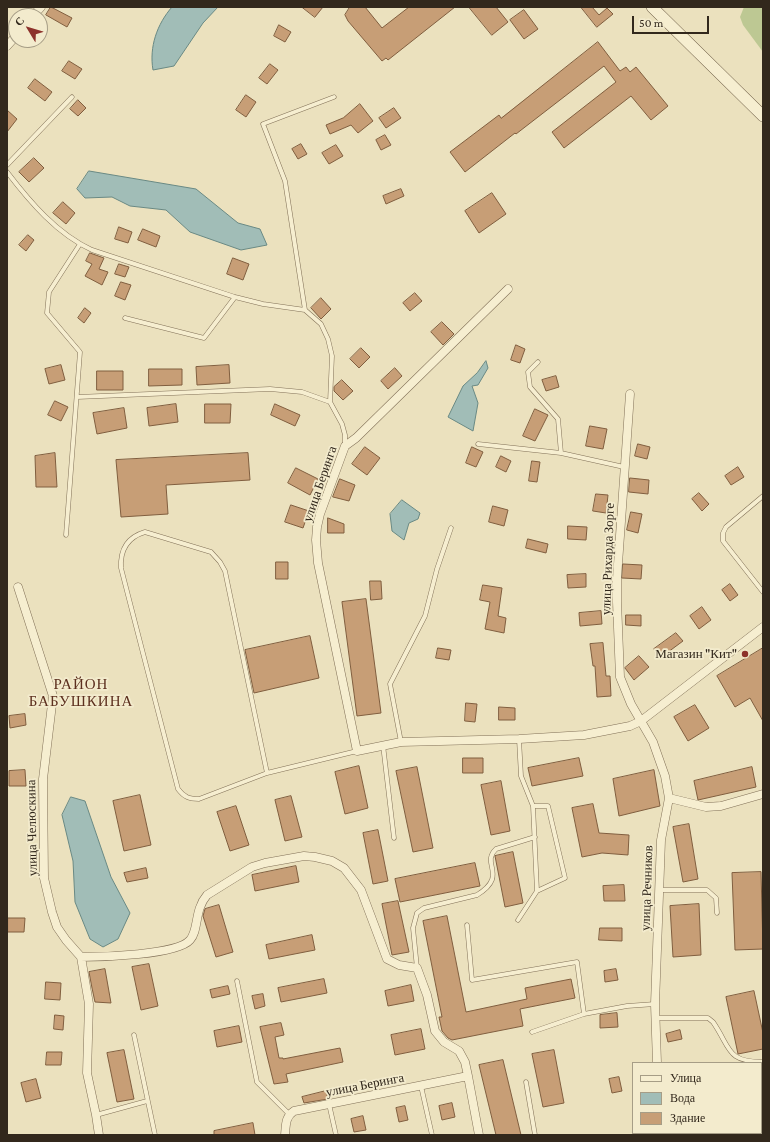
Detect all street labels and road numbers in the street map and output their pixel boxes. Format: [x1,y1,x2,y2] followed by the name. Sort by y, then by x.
[300,444,340,524] street label: улица Беринга
[598,503,618,615] street label: улица Рихарда Зорге
[23,780,41,876] street label: улица Челюскина
[638,845,656,931] street label: улица Речников
[325,1070,405,1100] street label: улица Беринга

